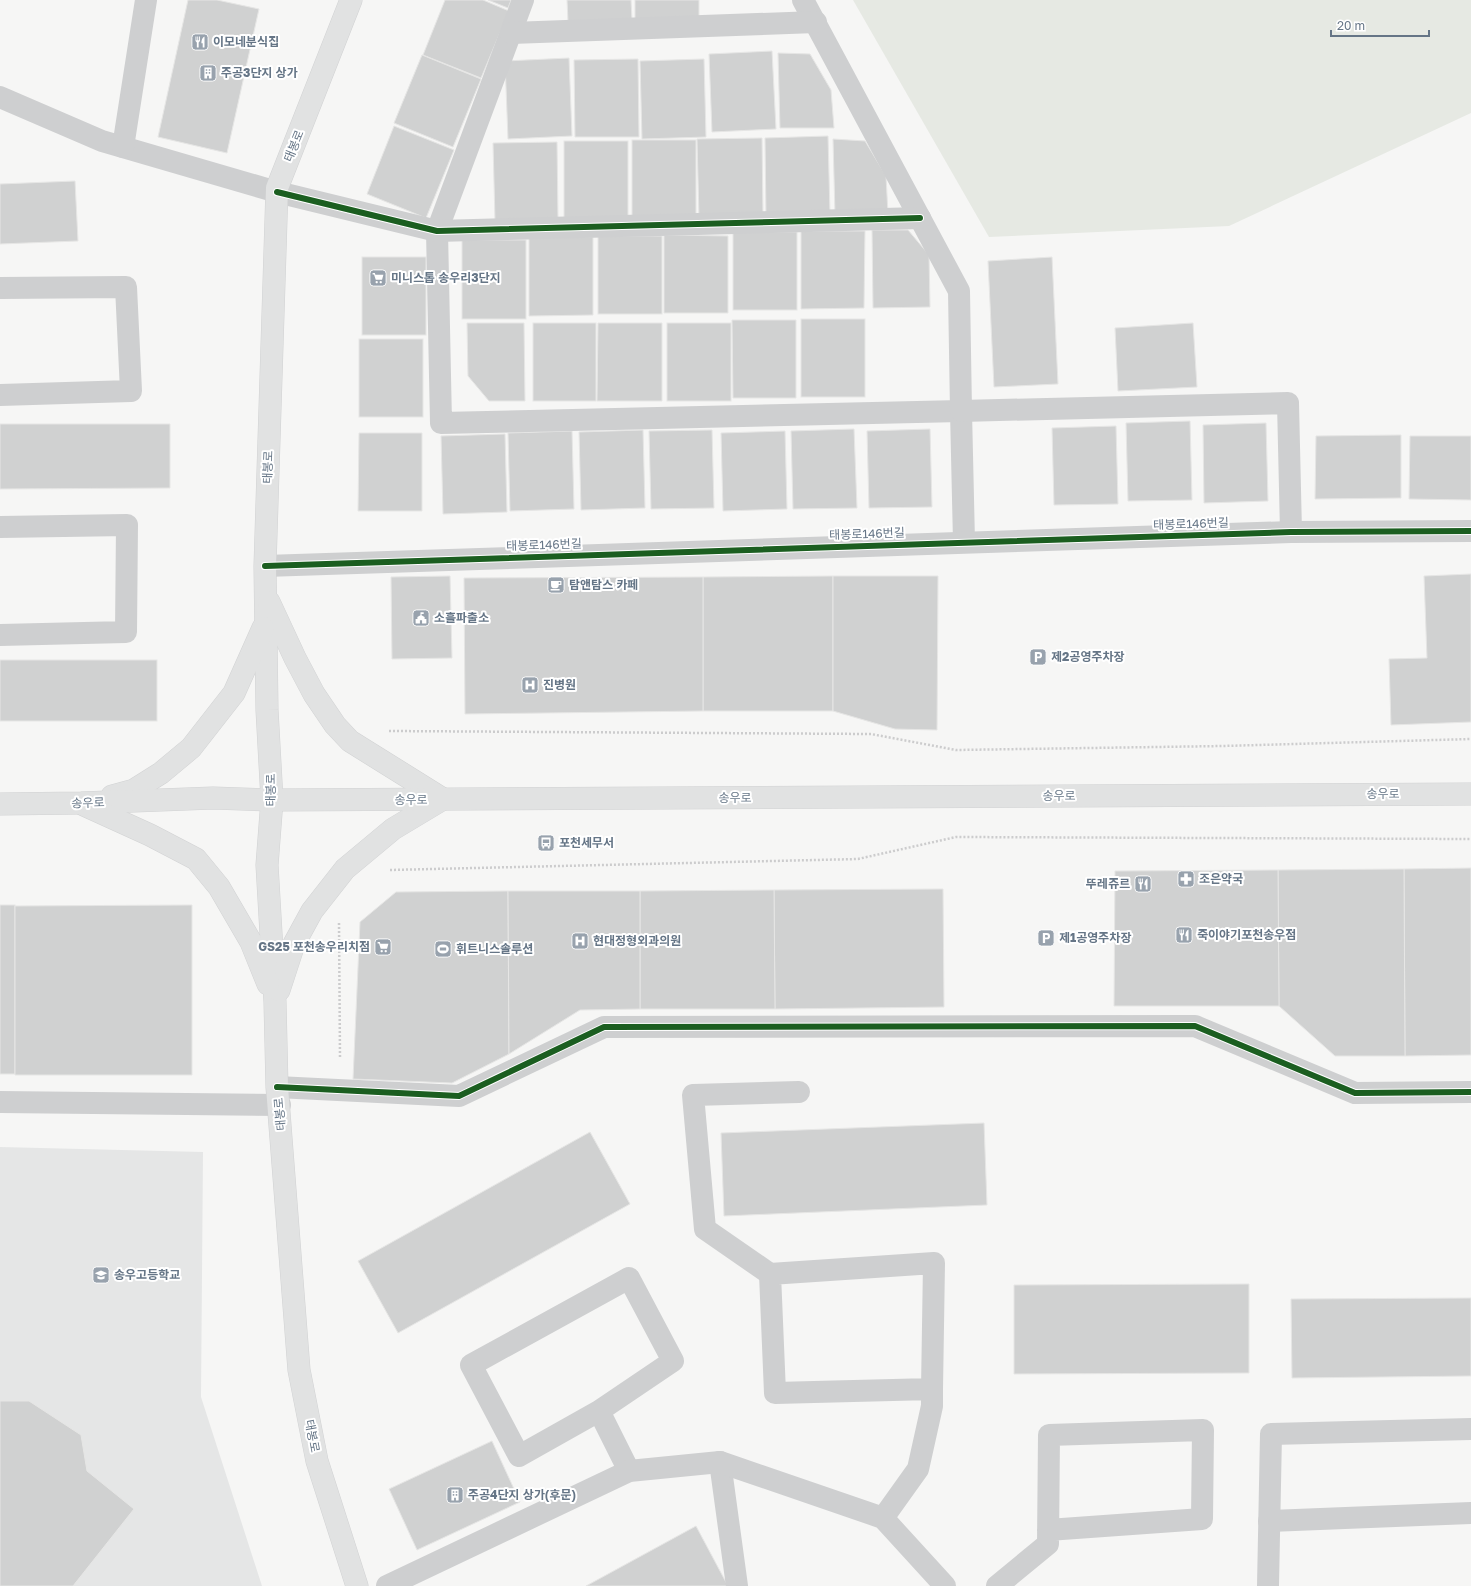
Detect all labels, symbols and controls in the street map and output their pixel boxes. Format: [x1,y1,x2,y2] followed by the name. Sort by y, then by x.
[1331,12,1429,38] scale bar
[1337,18,1365,33] text: 20 m
[190,32,210,52] restaurant icon: 이모네분식집
[213,34,279,49] place label: 이모네분식집
[198,63,218,83] building icon: 주공3단지 상가
[221,65,298,80] place label: 주공3단지 상가
[280,128,307,164] street label: 태봉로
[368,268,388,288] supermarket icon: 미니스톱 송우리3단지
[391,270,501,285] place label: 미니스톱 송우리3단지
[259,450,276,484] street label: 태봉로
[1153,515,1229,532] street label: 태봉로146번길
[829,525,905,542] street label: 태봉로146번길
[506,536,582,553] street label: 태봉로146번길
[546,575,566,595] cafe icon: 탐앤탐스 카페
[569,577,638,592] place label: 탐앤탐스 카페
[411,608,431,628] public building icon: 소흘파출소
[434,610,489,625] place label: 소흘파출소
[1028,647,1048,667] parking icon: 제2공영주차장
[1051,649,1125,664] place label: 제2공영주차장
[520,675,540,695] hospital icon: 진병원
[543,677,576,692] place label: 진병원
[263,773,278,807] street label: 태봉로
[1366,786,1400,801] street label: 송우로
[1042,788,1076,803] street label: 송우로
[718,790,752,805] street label: 송우로
[394,792,428,807] street label: 송우로
[71,794,105,811] street label: 송우로
[536,833,556,853] bus stop icon: 포천세무서
[559,835,614,850] place label: 포천세무서
[1176,869,1196,889] pharmacy icon: 조은약국
[1199,871,1243,886] place label: 조은약국
[1133,874,1153,894] restaurant icon: 뚜레쥬르
[1086,876,1130,891] place label: 뚜레쥬르
[1174,925,1194,945] restaurant icon: 죽이야기포천송우점
[1197,927,1296,942] place label: 죽이야기포천송우점
[1036,928,1056,948] parking icon: 제1공영주차장
[1059,930,1131,945] place label: 제1공영주차장
[570,931,590,951] hospital icon: 현대정형외과의원
[593,933,681,948] place label: 현대정형외과의원
[373,937,393,957] supermarket icon: GS25 포천송우리치점
[258,939,370,954] place label: GS25 포천송우리치점
[433,939,453,959] sports icon: 휘트니스솔루션
[456,941,533,956] place label: 휘트니스솔루션
[271,1097,288,1131] street label: 태봉로
[91,1265,111,1285] school or university icon: 송우고등학교
[114,1267,180,1282] place label: 송우고등학교
[302,1418,323,1454] street label: 태봉로
[445,1485,465,1505] building icon: 주공4단지 상가(후문)
[468,1487,576,1502] place label: 주공4단지 상가(후문)

